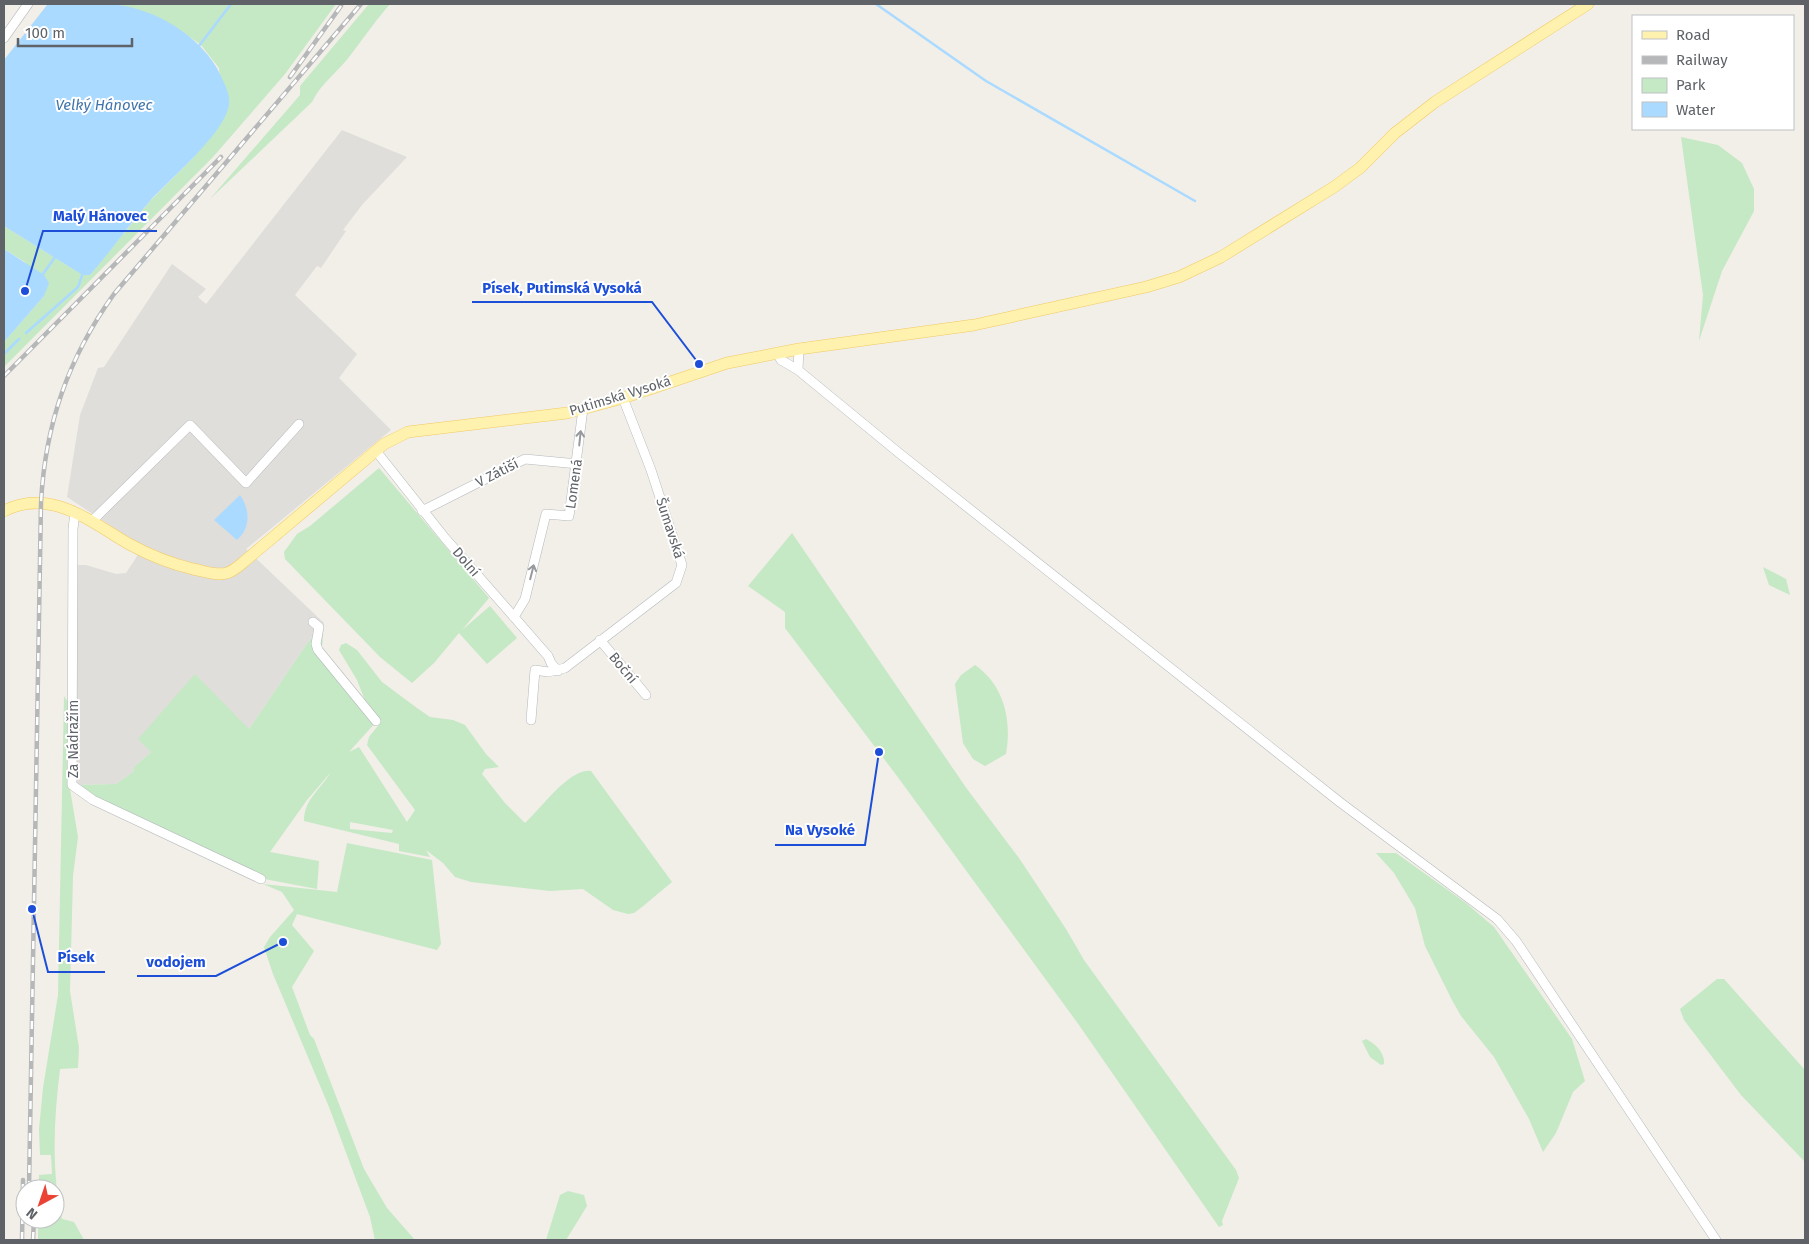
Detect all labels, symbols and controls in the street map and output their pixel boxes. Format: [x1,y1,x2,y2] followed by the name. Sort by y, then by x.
[18,15,131,47] scale bar
[1632,15,1794,130] legend
[25,24,65,42] text: 100 m
[1676,26,1711,44] text: Road
[1676,51,1728,69] text: Railway
[1676,76,1706,94] text: Park
[55,96,154,114] water label: Velký Hánovec
[1676,101,1715,119] text: Water
[43,201,157,231] callout: Malý Hánovec
[53,207,148,225] text: Malý Hánovec
[472,272,652,302] callout: Písek, Putimská Vysoká
[482,279,642,297] text: Písek, Putimská Vysoká
[567,372,673,420] street label: Putimská Vysoká
[575,431,585,447] one-way arrow
[473,455,521,491] street label: V Zátiší
[562,458,586,510] street label: Lomená
[652,495,689,561] street label: Šumavská
[449,544,483,580] street label: Dolní
[527,565,537,581] one-way arrow
[605,649,641,687] street label: Boční
[65,700,82,778] street label: Za Nádražím
[775,815,865,845] callout: Na Vysoké
[785,821,855,839] text: Na Vysoké
[48,942,105,972] callout: Písek
[137,946,216,976] callout: vodojem
[57,948,95,966] text: Písek
[145,953,206,971] text: vodojem
[15,1179,65,1229] north arrow
[23,1204,41,1223] text: N

